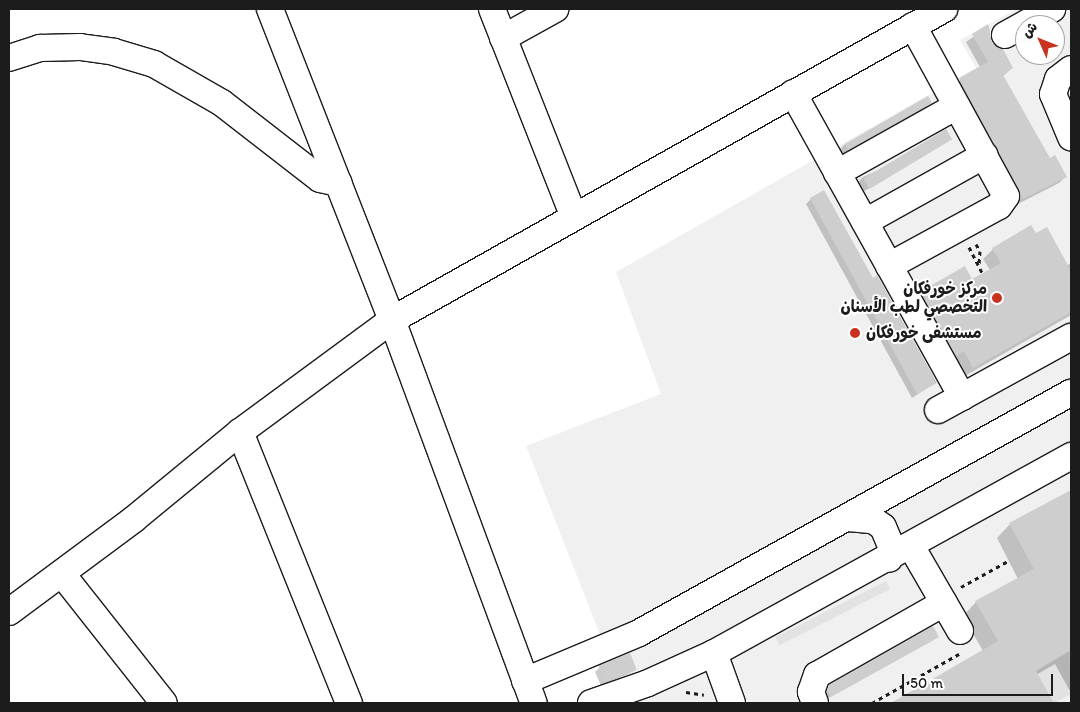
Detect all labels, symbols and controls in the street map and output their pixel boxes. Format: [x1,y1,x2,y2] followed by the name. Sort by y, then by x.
[1015,15,1065,65] north arrow
[1018,18,1041,41] text: ش
[840,279,987,317] place label: مركز خورفكان التخصصي لطب الأسنان
[991,292,1003,304] marker: مركز خورفكان التخصصي لطب الأسنان
[866,323,982,343] place label: مستشفى خورفكان
[848,326,862,340] marker: مستشفى خورفكان
[905,664,1056,696] scale bar
[910,674,943,692] text: 50 m

